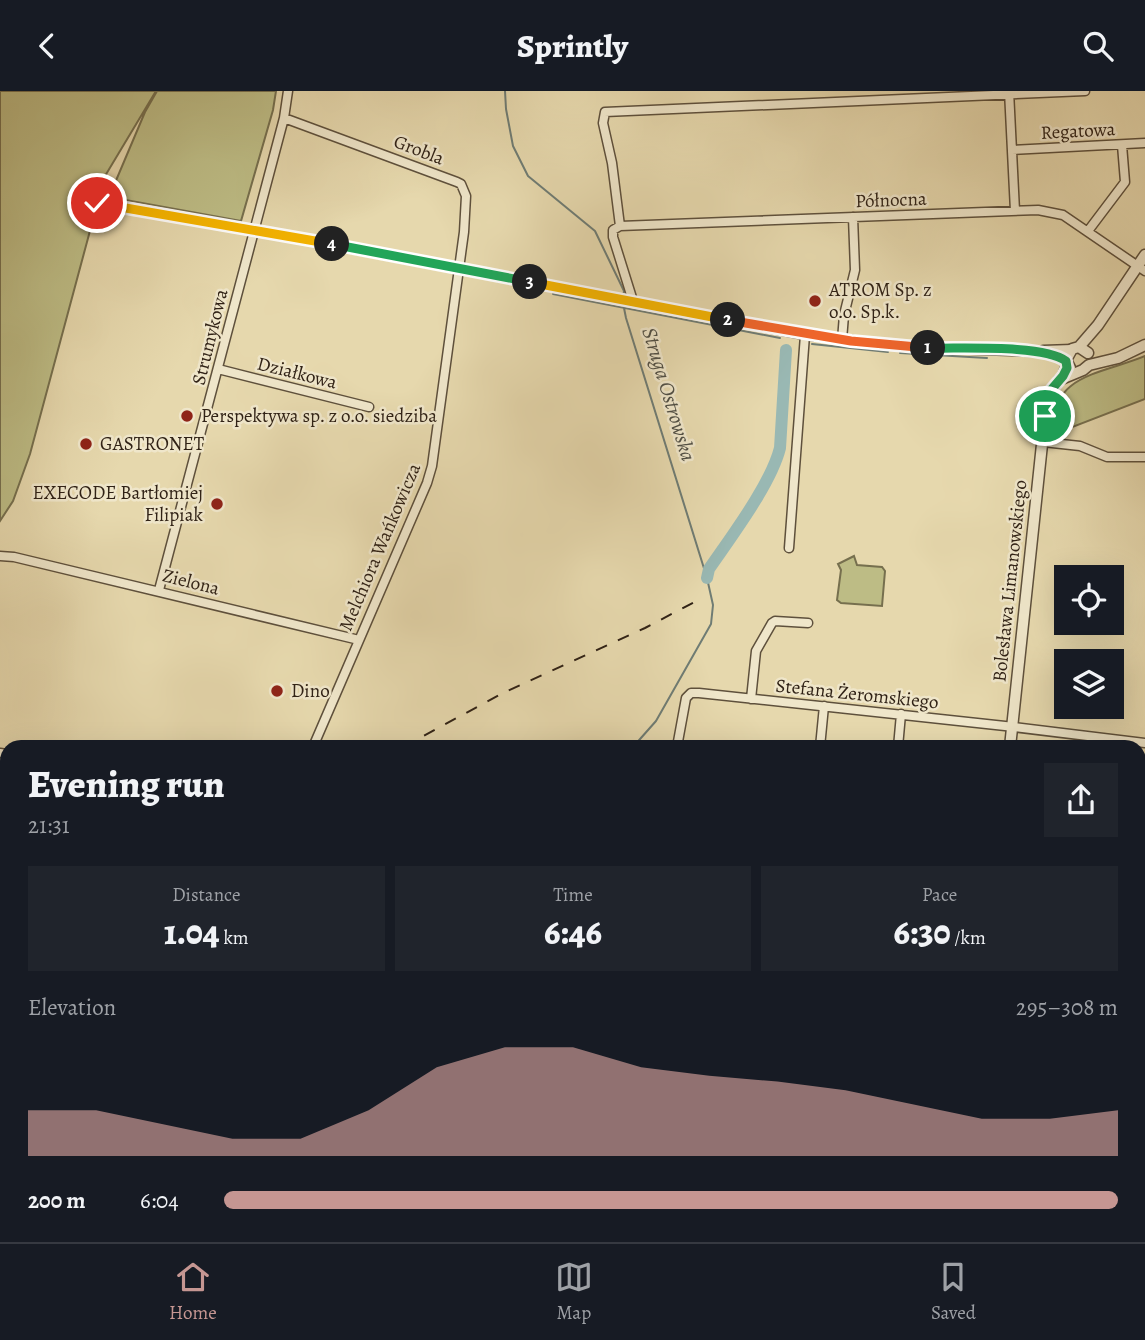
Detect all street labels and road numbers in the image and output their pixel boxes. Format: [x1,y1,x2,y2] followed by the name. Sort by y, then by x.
[1040,116,1116,146] street label: Regatowa
[390,129,448,172] street label: Grobla
[855,186,927,214] street label: Północna
[186,286,235,388] street label: Strumykowa
[254,351,340,396] street label: Działkowa
[333,459,427,635] street label: Melchiora Wańkowicza
[986,479,1034,683] street label: Bolesława Limanowskiego
[160,562,222,602] street label: Zielona
[774,673,940,715] street label: Stefana Żeromskiego

